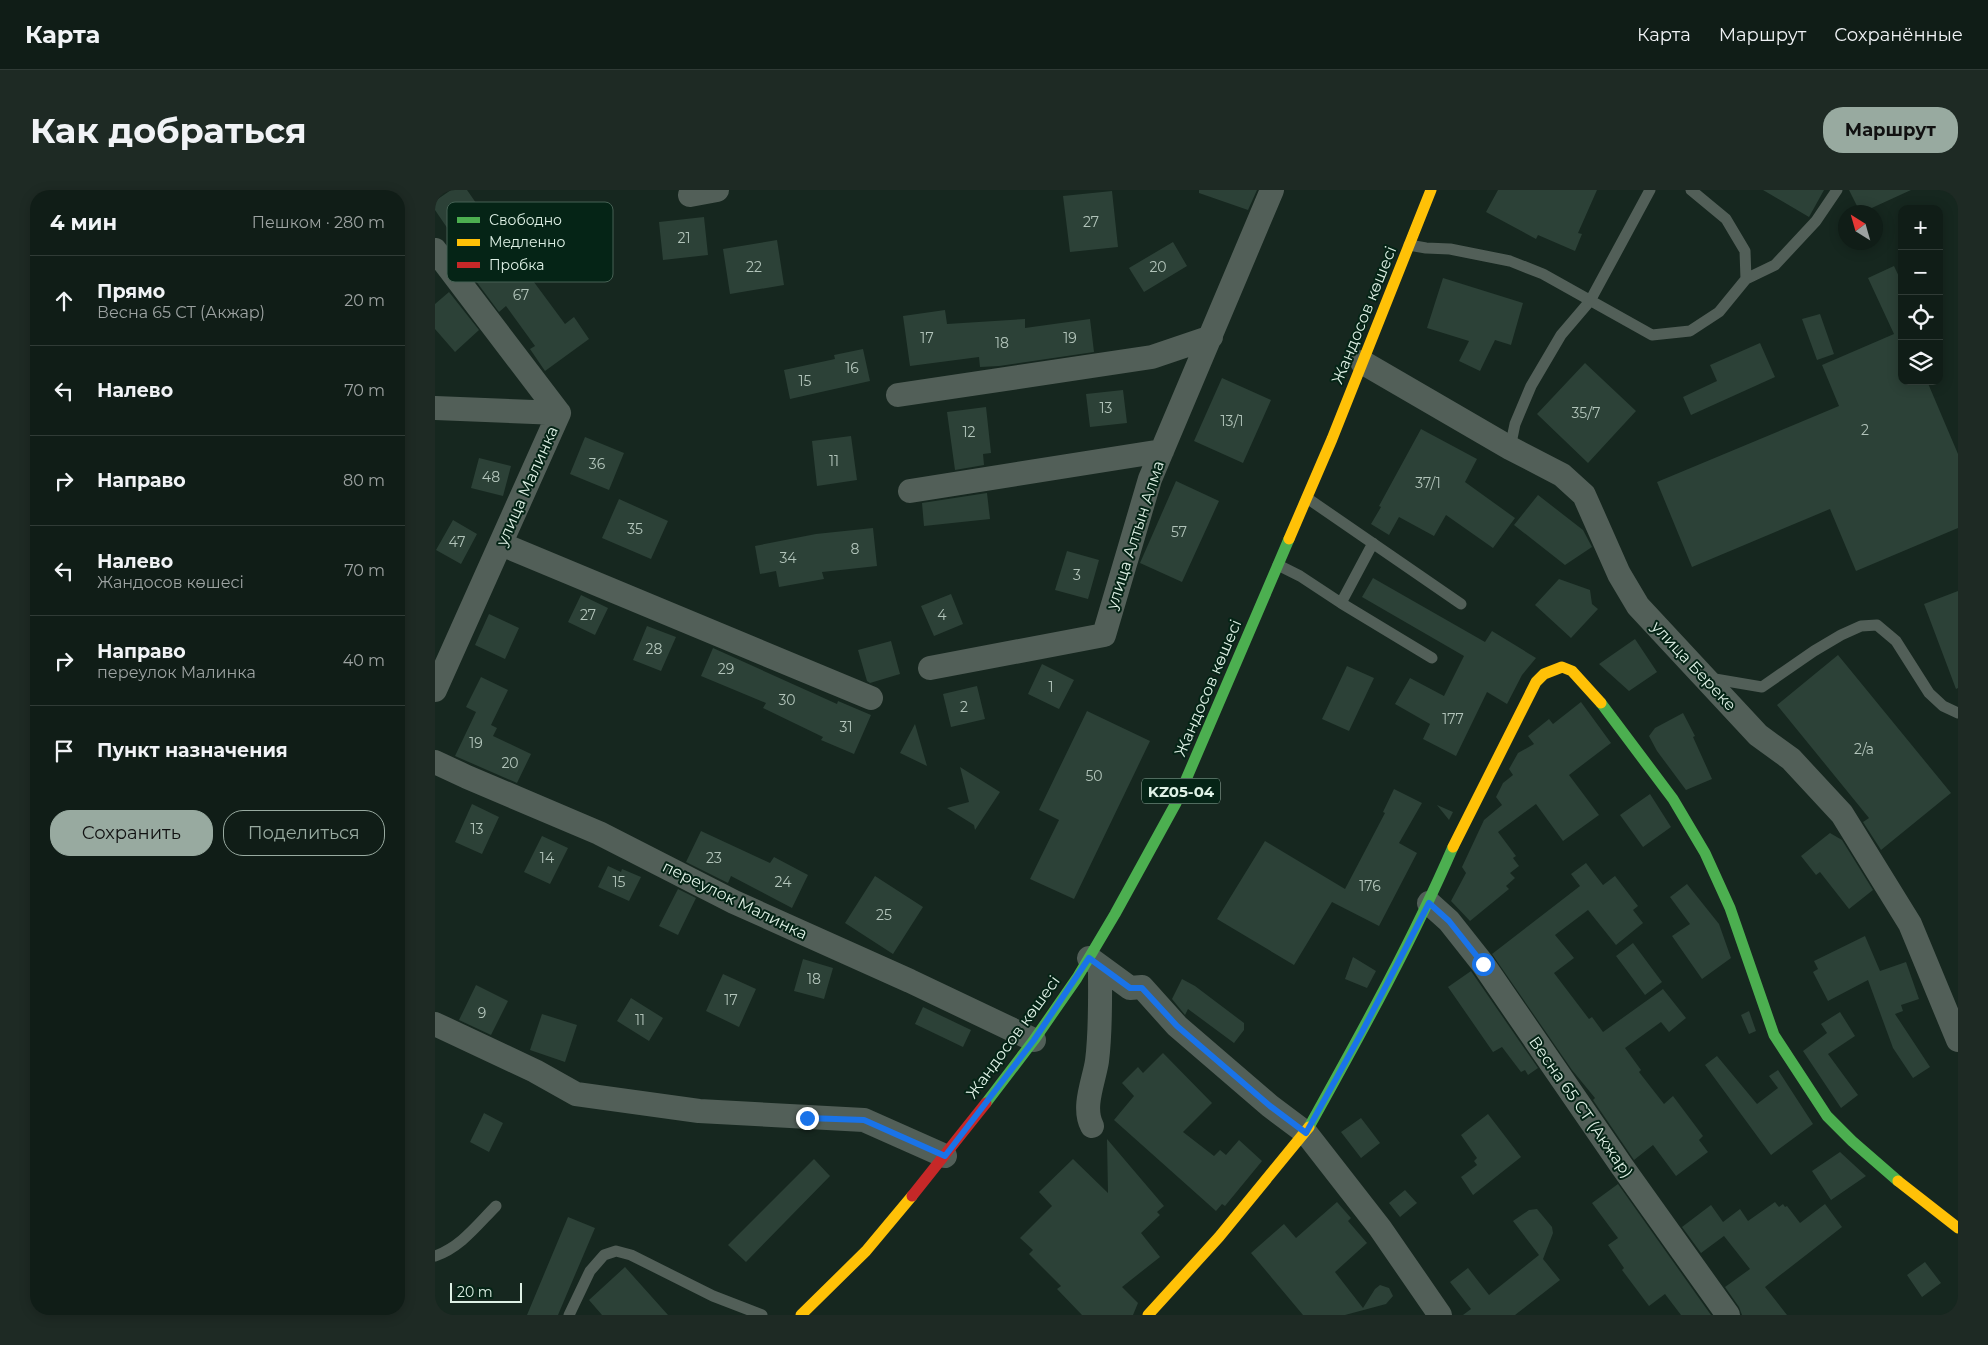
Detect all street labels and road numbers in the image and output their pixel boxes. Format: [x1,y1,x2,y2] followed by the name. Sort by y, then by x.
[1328,243,1400,387] street label: Жандосов көшесі
[492,423,562,550] street label: улица Малинка
[1102,458,1168,613] street label: улица Алтын Алма
[1171,617,1245,759] street label: Жандосов көшесі
[1647,617,1740,715] street label: улица Береке
[1142,778,1220,804] road number: KZ05-04
[659,857,811,943] street label: переулок Малинка
[962,972,1064,1102] street label: Жандосов көшесі
[1525,1033,1637,1181] street label: Весна 65 СТ (Акжар)

